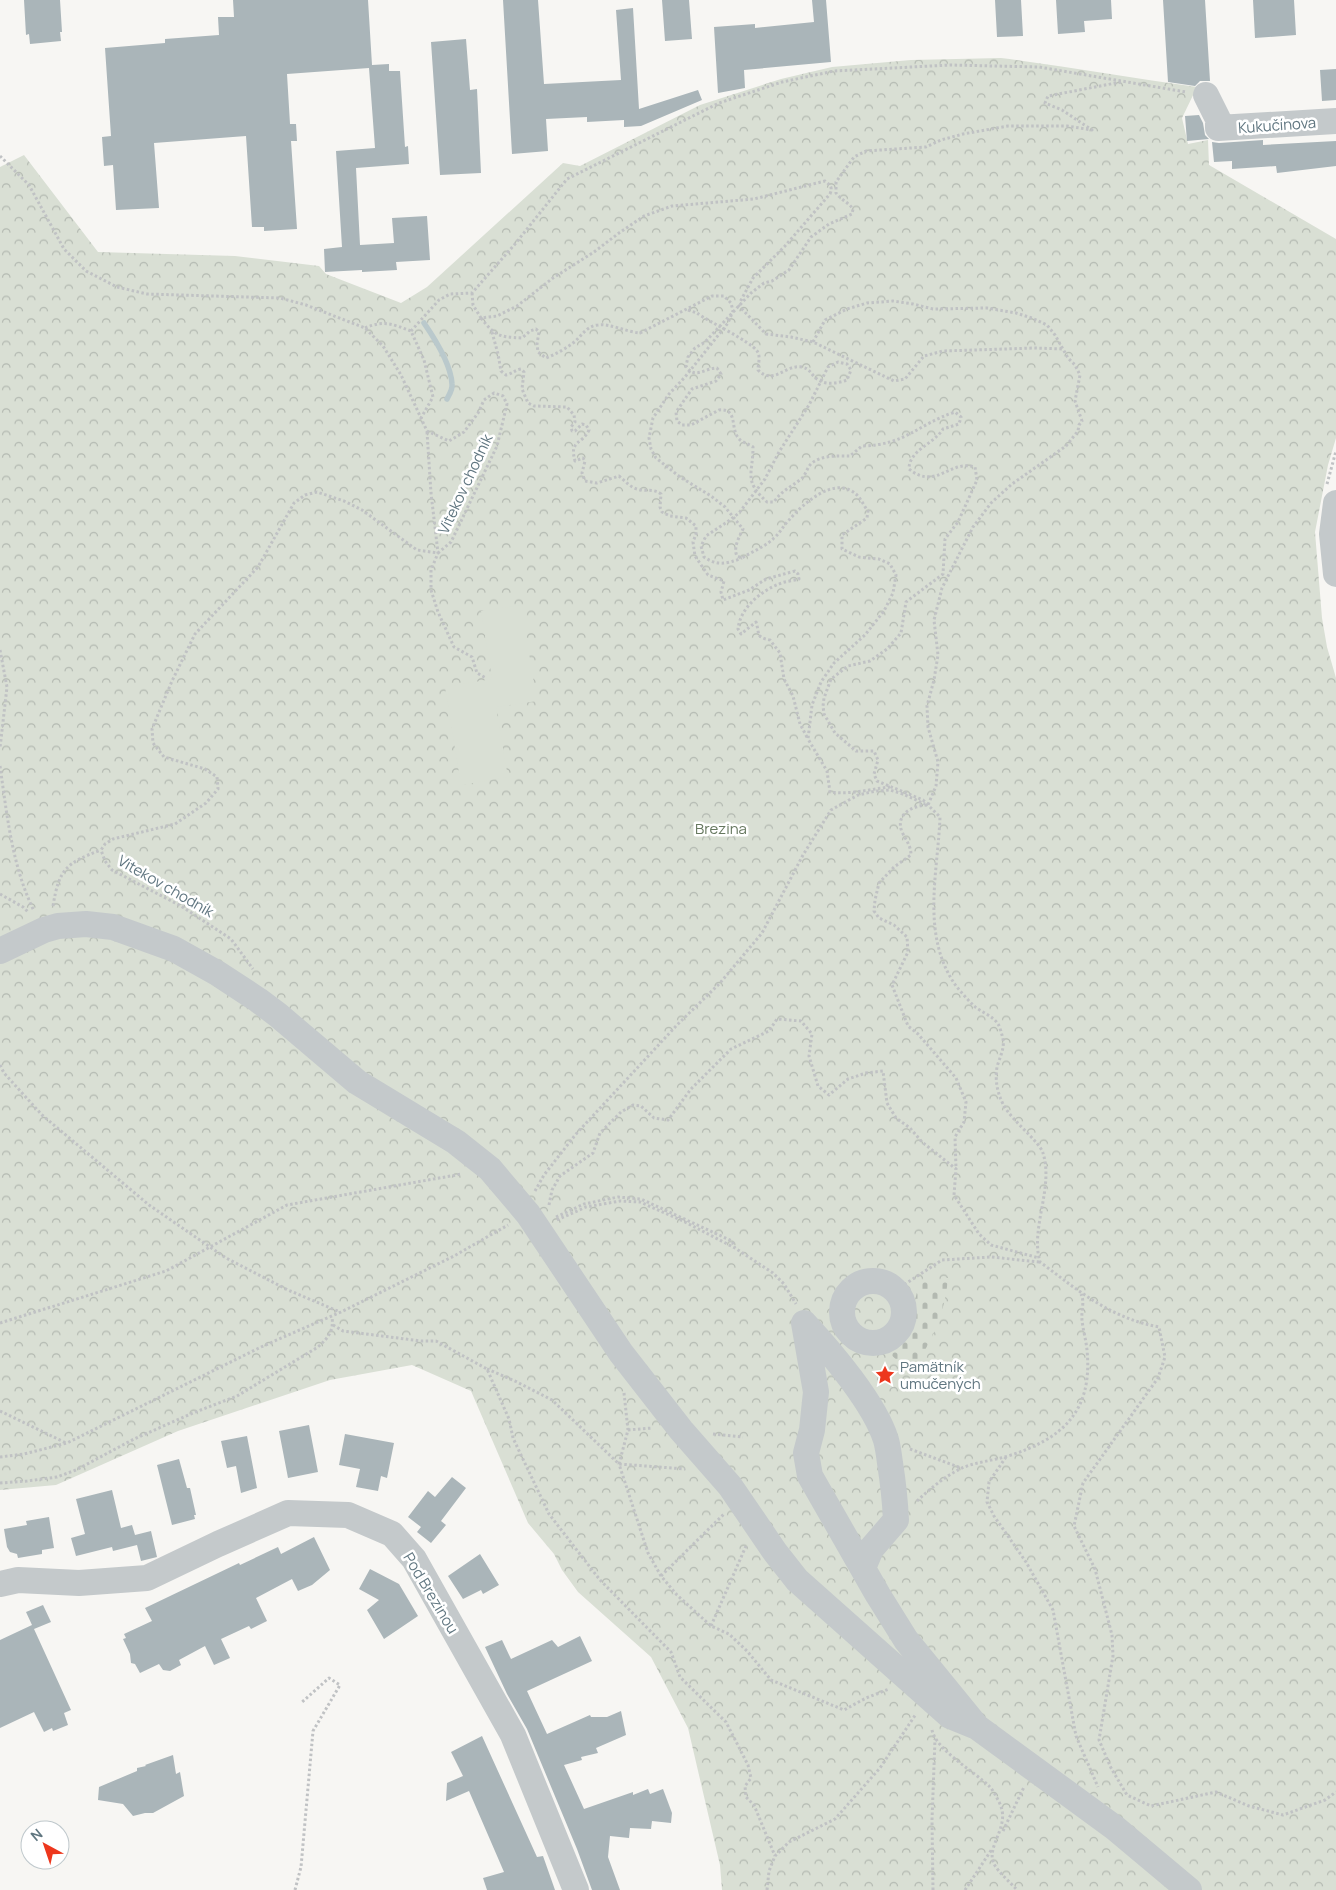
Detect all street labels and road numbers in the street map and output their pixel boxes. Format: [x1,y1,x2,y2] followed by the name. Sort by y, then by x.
[1237,112,1317,138] street label: Kukučínova
[433,430,498,537] street label: Vitekov chodník
[114,850,219,922] street label: Vitekov chodník
[399,1549,463,1637] street label: Pod Brezinou

